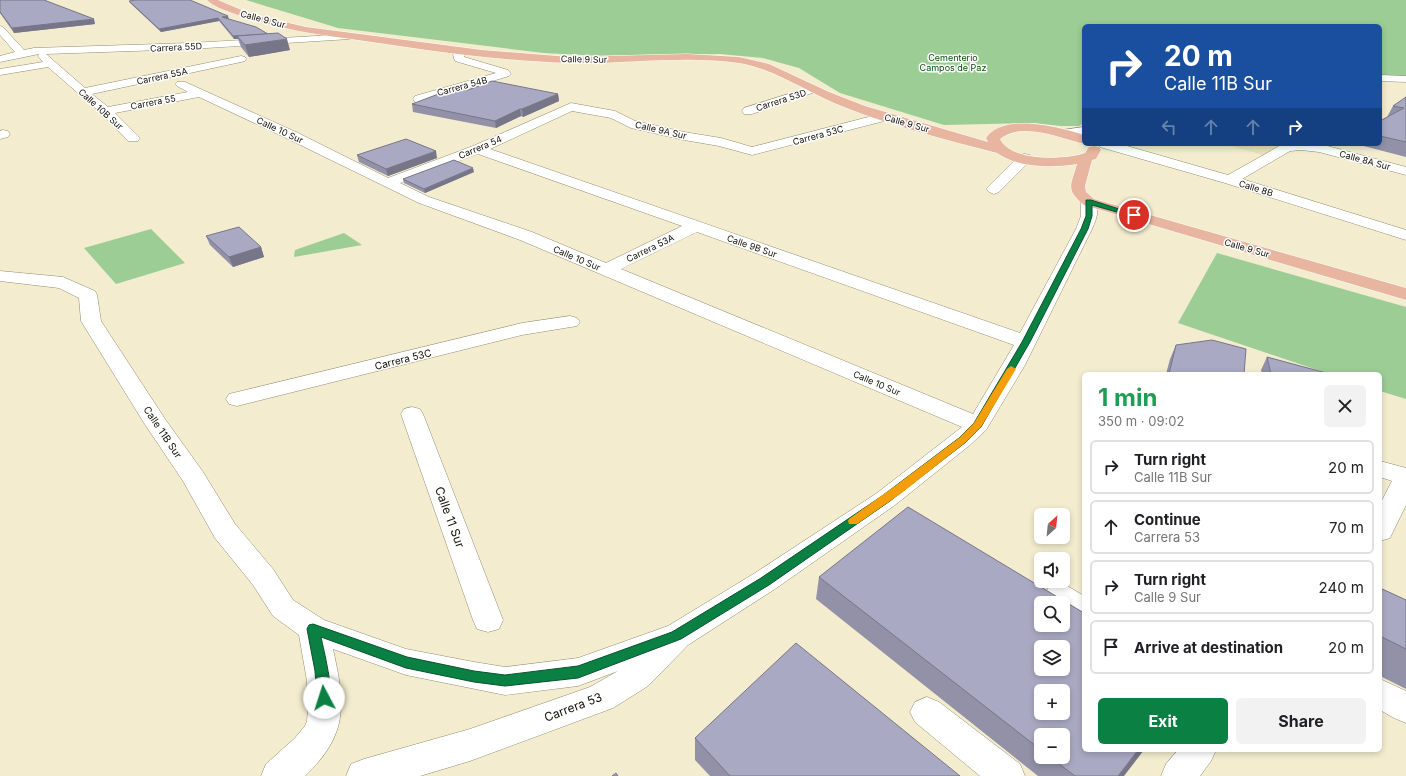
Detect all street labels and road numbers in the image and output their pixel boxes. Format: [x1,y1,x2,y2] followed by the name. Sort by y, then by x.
[239,8,287,30] street label: Calle 9 Sur
[150,40,202,54] street label: Carrera 55D
[561,53,608,65] street label: Calle 9 Sur
[136,65,188,87] street label: Carrera 55A
[436,74,489,98] street label: Carrera 54B
[77,86,126,132] street label: Calle 10B Sur
[754,87,808,113] street label: Carrera 53D
[130,92,176,112] street label: Carrera 55
[883,111,931,135] street label: Calle 9 Sur
[255,114,306,146] street label: Calle 10 Sur
[634,119,688,141] street label: Calle 9A Sur
[791,123,845,147] street label: Carrera 53C
[457,133,503,161] street label: Carrera 54
[1338,148,1392,172] street label: Calle 8A Sur
[1238,178,1275,198] street label: Calle 8B
[624,232,676,264] street label: Carrera 53A
[726,232,779,260] street label: Calle 9B Sur
[1223,236,1271,260] street label: Calle 9 Sur
[552,243,603,273] street label: Calle 10 Sur
[373,346,433,372] street label: Carrera 53C
[852,368,903,398] street label: Calle 10 Sur
[141,404,185,460] street label: Calle 11B Sur
[432,484,468,550] street label: Calle 11 Sur
[542,689,604,725] street label: Carrera 53

